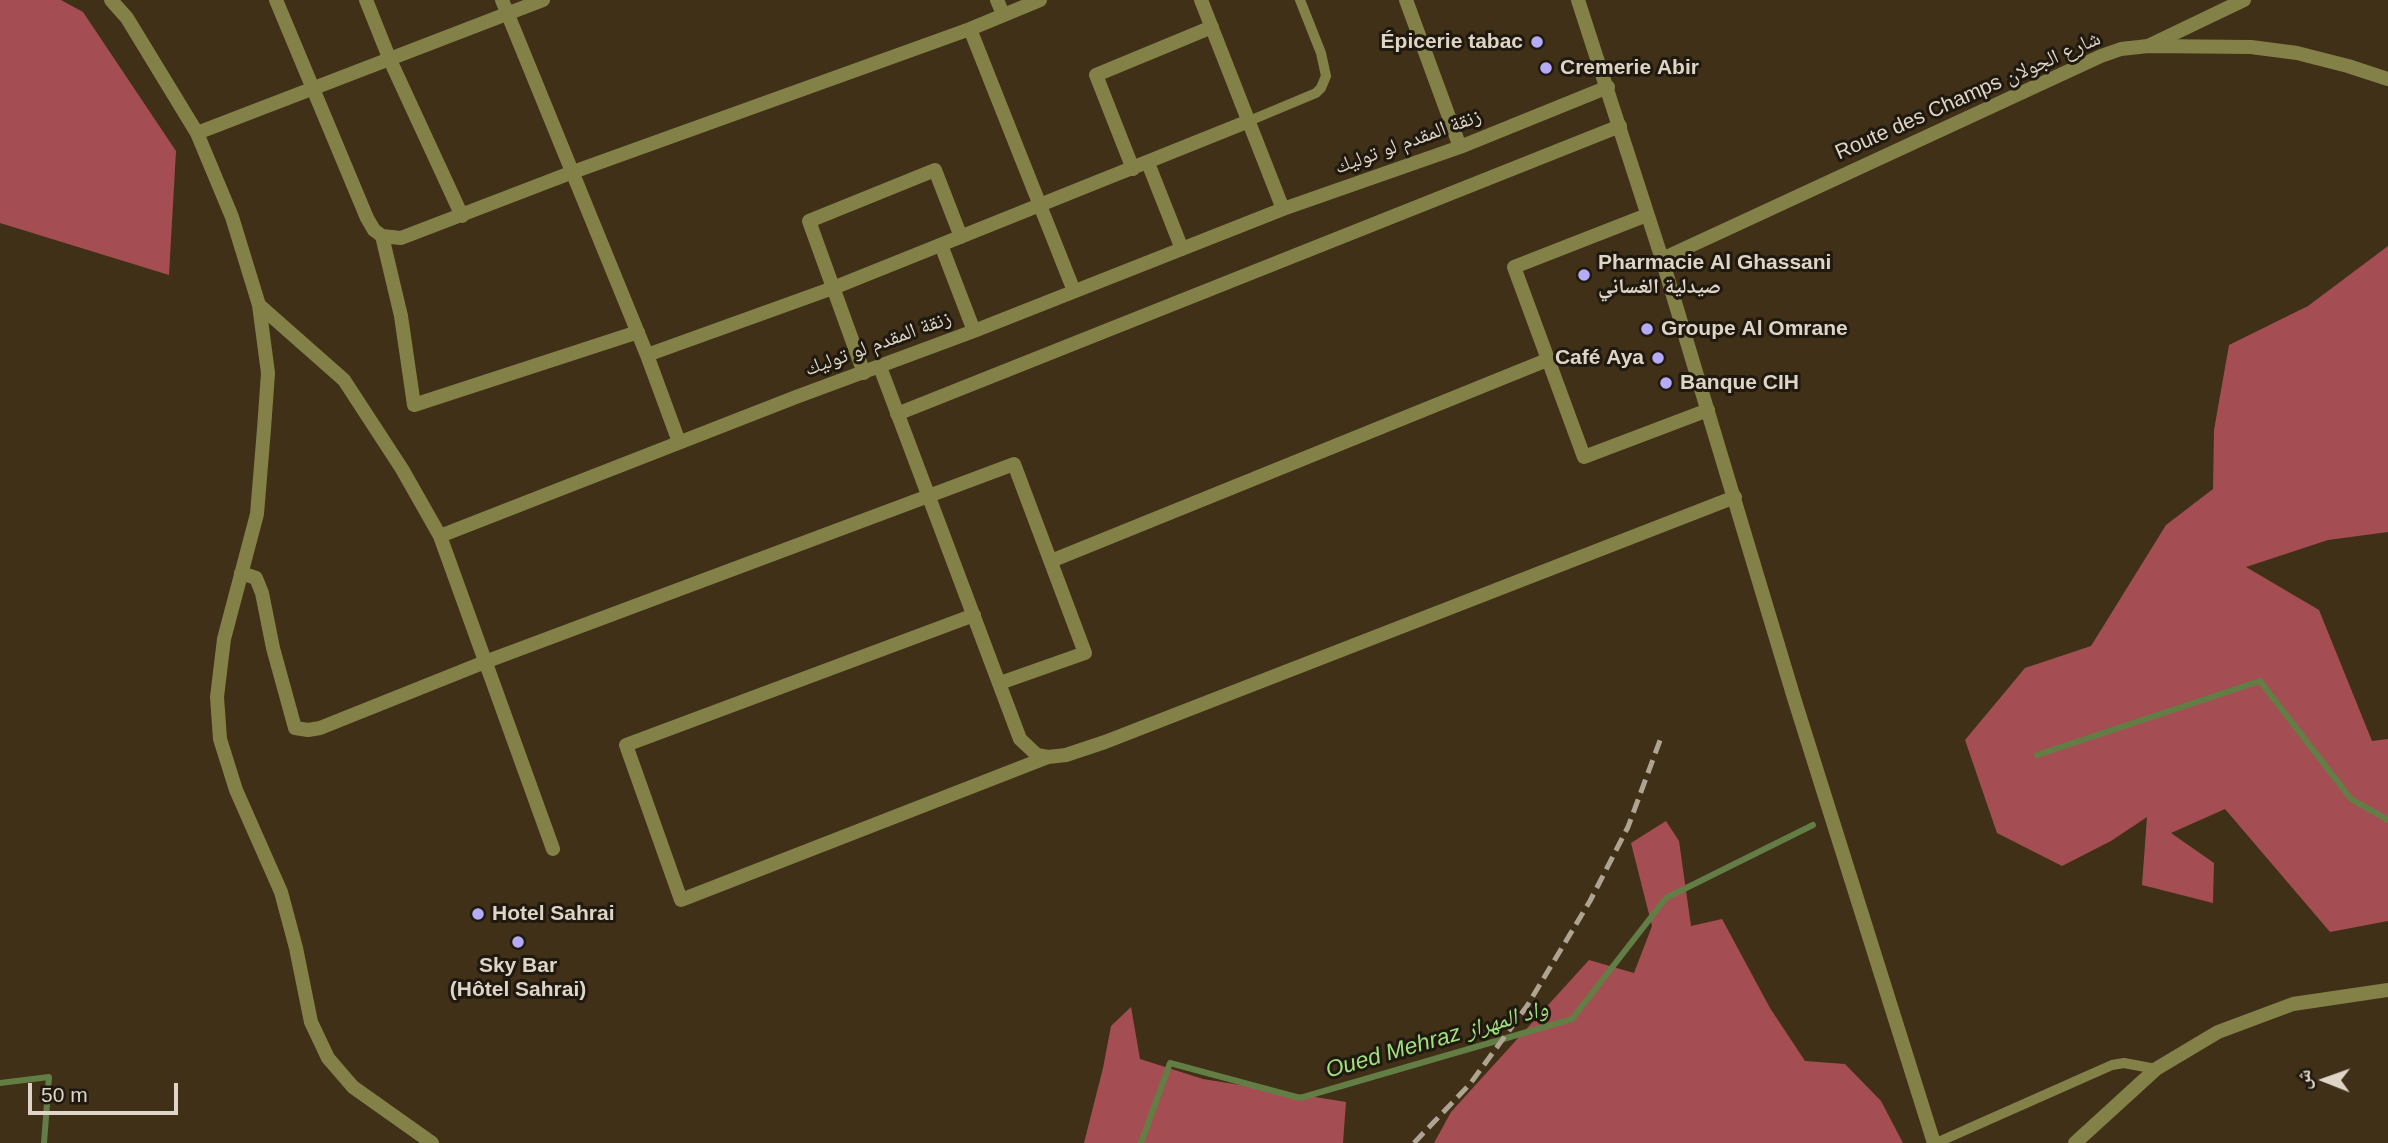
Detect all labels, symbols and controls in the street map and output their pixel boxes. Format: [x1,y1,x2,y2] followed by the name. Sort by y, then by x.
[1831,26,2105,166] street label: Route des Champs شارع الجولان
[1381,29,1523,55] place label: Épicerie tabac
[1529,34,1545,50] marker: Épicerie tabac
[1560,55,1699,81] place label: Cremerie Abir
[1538,60,1554,76] marker: Cremerie Abir
[1331,104,1485,180] street label: زنقة المقدم لو توليك
[1598,250,1831,300] place label: Pharmacie Al Ghassani صيدلية الغساني
[1576,267,1592,283] marker: Pharmacie Al Ghassani صيدلية الغساني
[801,306,955,382] street label: زنقة المقدم لو توليك
[1661,316,1848,342] place label: Groupe Al Omrane
[1639,321,1655,337] marker: Groupe Al Omrane
[1555,345,1644,371] place label: Café Aya
[1650,350,1666,366] marker: Café Aya
[1680,370,1799,396] place label: Banque CIH
[1658,375,1674,391] marker: Banque CIH
[492,901,615,927] place label: Hotel Sahrai
[470,906,486,922] marker: Hotel Sahrai
[510,934,526,950] marker: Sky Bar (Hôtel Sahrai)
[450,953,586,1003] place label: Sky Bar (Hôtel Sahrai)
[1323,995,1551,1085] water label: Oued Mehraz واد المهراز
[2290,1045,2360,1115] north arrow
[2293,1069,2314,1090] text: ش
[32,1070,182,1114] scale bar
[41,1083,88,1106] text: 50 m

